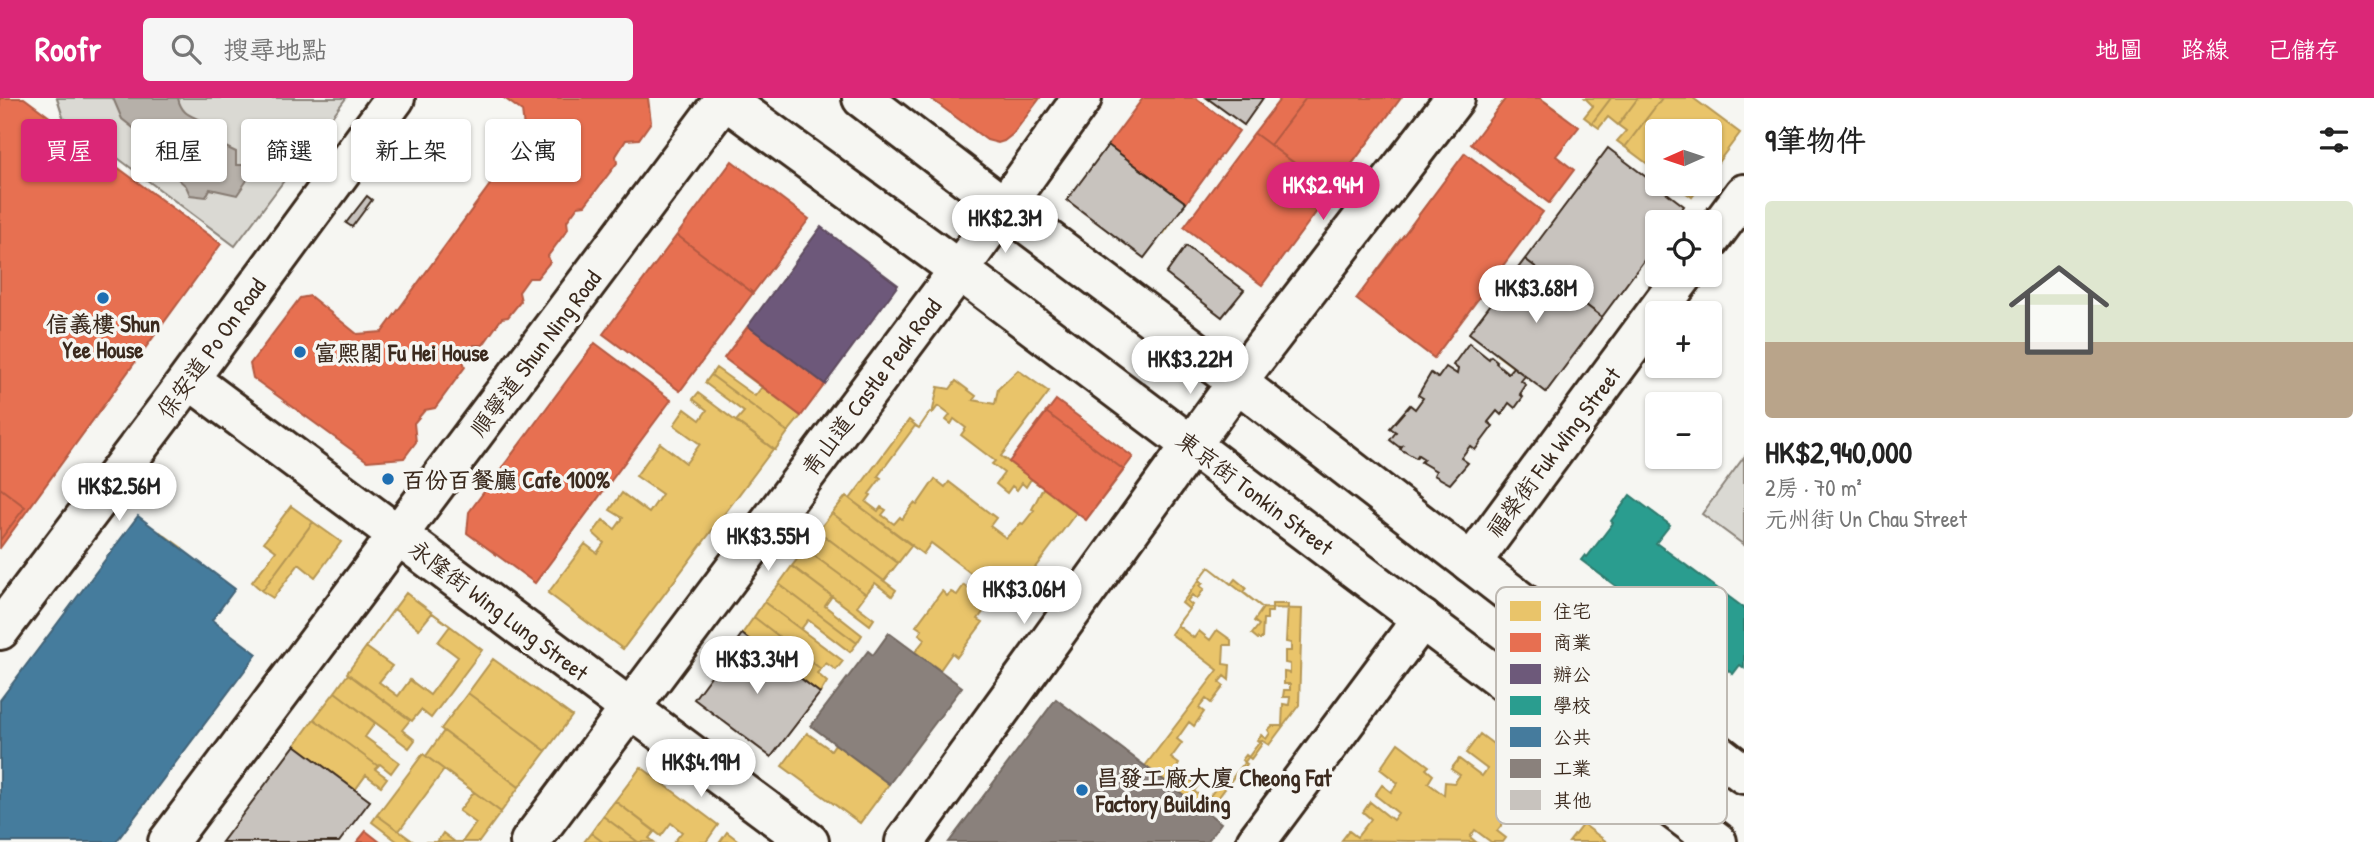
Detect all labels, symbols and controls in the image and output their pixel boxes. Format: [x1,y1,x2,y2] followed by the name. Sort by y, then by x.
[143,18,633,81] search box
[35,27,101,71] text: Roofr
[167,30,205,68] icon: search
[223,32,327,67] text: 搜尋地點
[2095,33,2143,65] text: 地圖
[2181,33,2229,65] text: 路線
[2267,33,2339,65] text: 已儲存
[21,119,117,182] chip: 買屋
[131,119,227,182] chip: 租屋
[241,119,337,182] chip: 篩選
[351,119,471,182] chip: 新上架
[485,119,581,182] chip: 公寓
[1645,119,1722,196] north arrow
[1645,119,1722,469] map controls
[1765,120,1866,160] text: 9筆物件
[2315,121,2353,159] icon: filters
[1251,162,1395,222] pin: HK$2.94M
[1283,169,1363,200] text: HK$2.94M
[940,195,1070,255] pin: HK$2.3M
[968,202,1042,233] text: HK$2.3M
[1645,210,1722,287] button: locate
[1996,247,2122,373] icon: home
[462,264,608,442] street label: 順寧道 Shun Ning Road
[1464,266,1608,325] pin: HK$3.68M
[150,272,272,424] street label: 保安道 Po On Road
[1495,272,1577,303] text: HK$3.68M
[95,290,111,306] marker: 信義樓 Shun Yee House
[794,292,948,482] street label: 青山道 Castle Peak Road
[1645,301,1722,378] button: +
[46,308,160,365] place label: 信義樓 Shun Yee House
[1118,336,1262,396] pin: HK$3.22M
[314,337,490,368] place label: 富熙閣 Fu Hei House
[1148,343,1232,374] text: HK$3.22M
[292,344,308,360] marker: 富熙閣 Fu Hei House
[1479,360,1628,543] street label: 福榮街 Fuk Wing Street
[1645,392,1722,469] button: −
[1170,424,1341,563] street label: 東京街 Tonkin Street
[1765,432,1912,472] text: HK$2,940,000
[47,464,191,523] pin: HK$2.56M
[402,464,611,495] place label: 百份百餐廳 Cafe 100%
[78,470,160,501] text: HK$2.56M
[380,471,396,487] marker: 百份百餐廳 Cafe 100%
[1765,472,1862,503] text: 2房 · 70 m²
[1765,503,1967,534] text: 元州街 Un Chau Street
[696,514,840,573] pin: HK$3.55M
[727,520,809,551] text: HK$3.55M
[403,532,596,688] street label: 永隆街 Wing Lung Street
[952,566,1096,626] pin: HK$3.06M
[983,573,1065,604] text: HK$3.06M
[1496,587,1727,824] legend
[1553,598,1591,624] text: 住宅
[1553,629,1591,655] text: 商業
[685,636,829,696] pin: HK$3.34M
[716,643,798,674] text: HK$3.34M
[1553,661,1591,687] text: 辦公
[1553,692,1591,718] text: 學校
[1553,724,1591,750] text: 公共
[629,740,773,799] pin: HK$4.19M
[662,746,740,777] text: HK$4.19M
[1553,755,1591,781] text: 工業
[1095,762,1333,820] place label: 昌發工廠大廈 Cheong Fat Factory Building
[1074,782,1090,798] marker: 昌發工廠大廈 Cheong Fat Factory Building
[1553,787,1591,813] text: 其他

